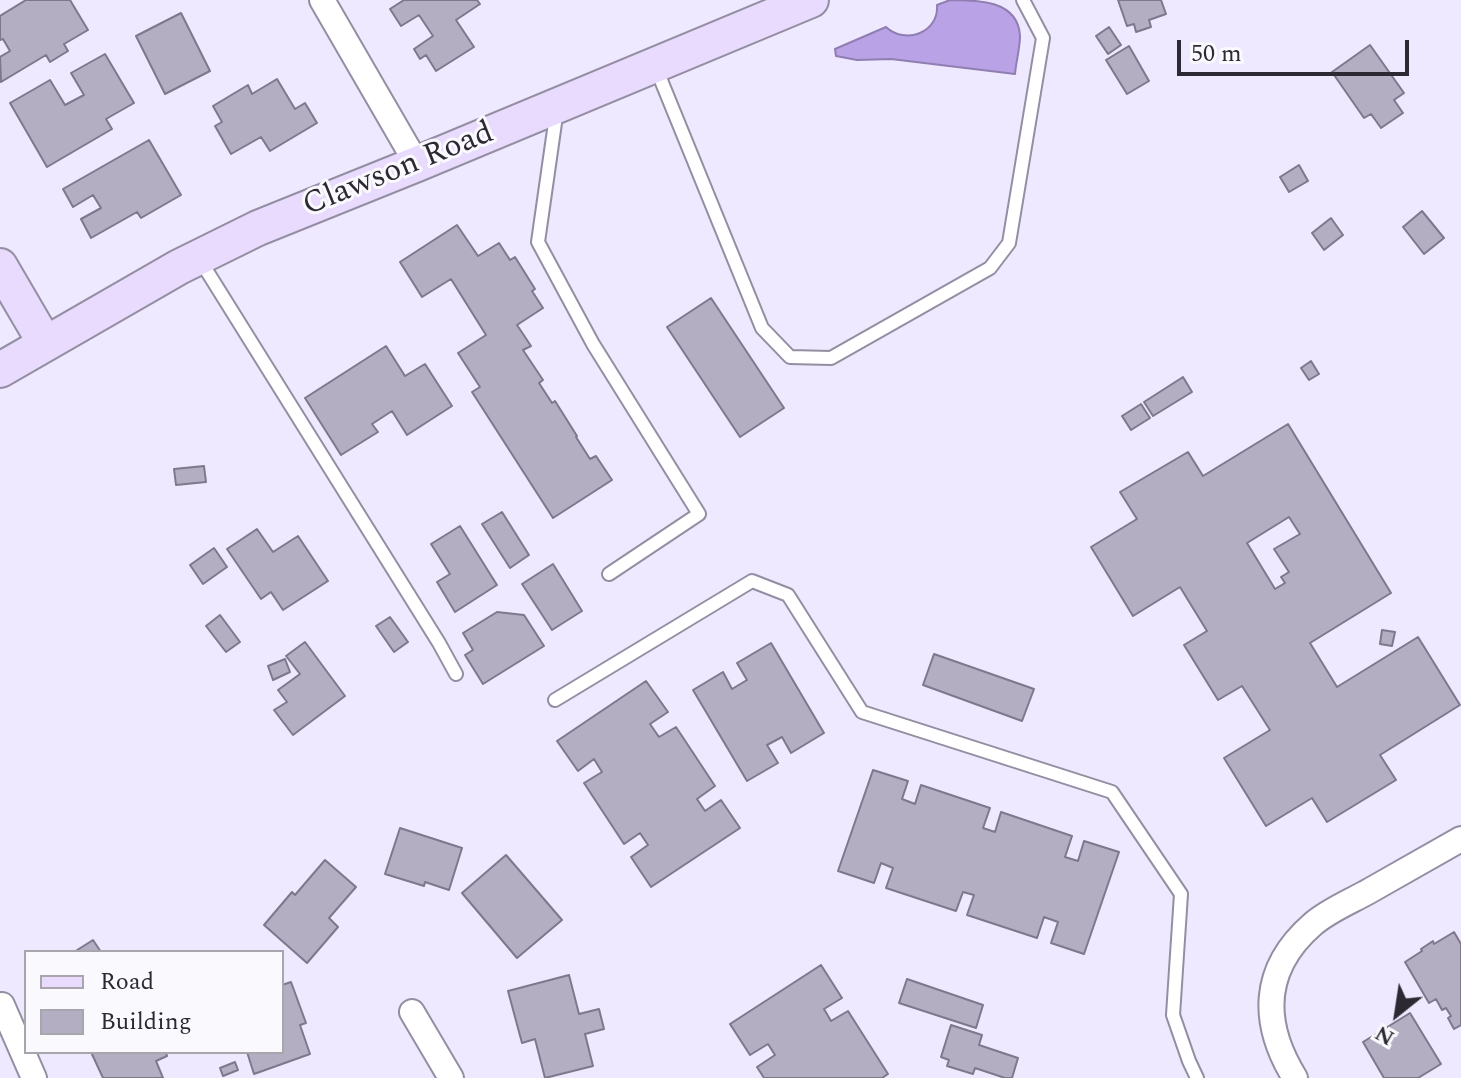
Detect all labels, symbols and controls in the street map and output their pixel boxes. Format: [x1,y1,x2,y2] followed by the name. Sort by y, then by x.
[1181,24,1413,74] scale bar
[1191,36,1242,72] text: 50 m
[298,115,500,227] street label: Clawson Road
[24,950,284,1054] legend
[100,964,154,1000] text: Road
[1357,974,1437,1054] north arrow
[100,1004,192,1040] text: Building
[1369,1016,1401,1054] text: N

